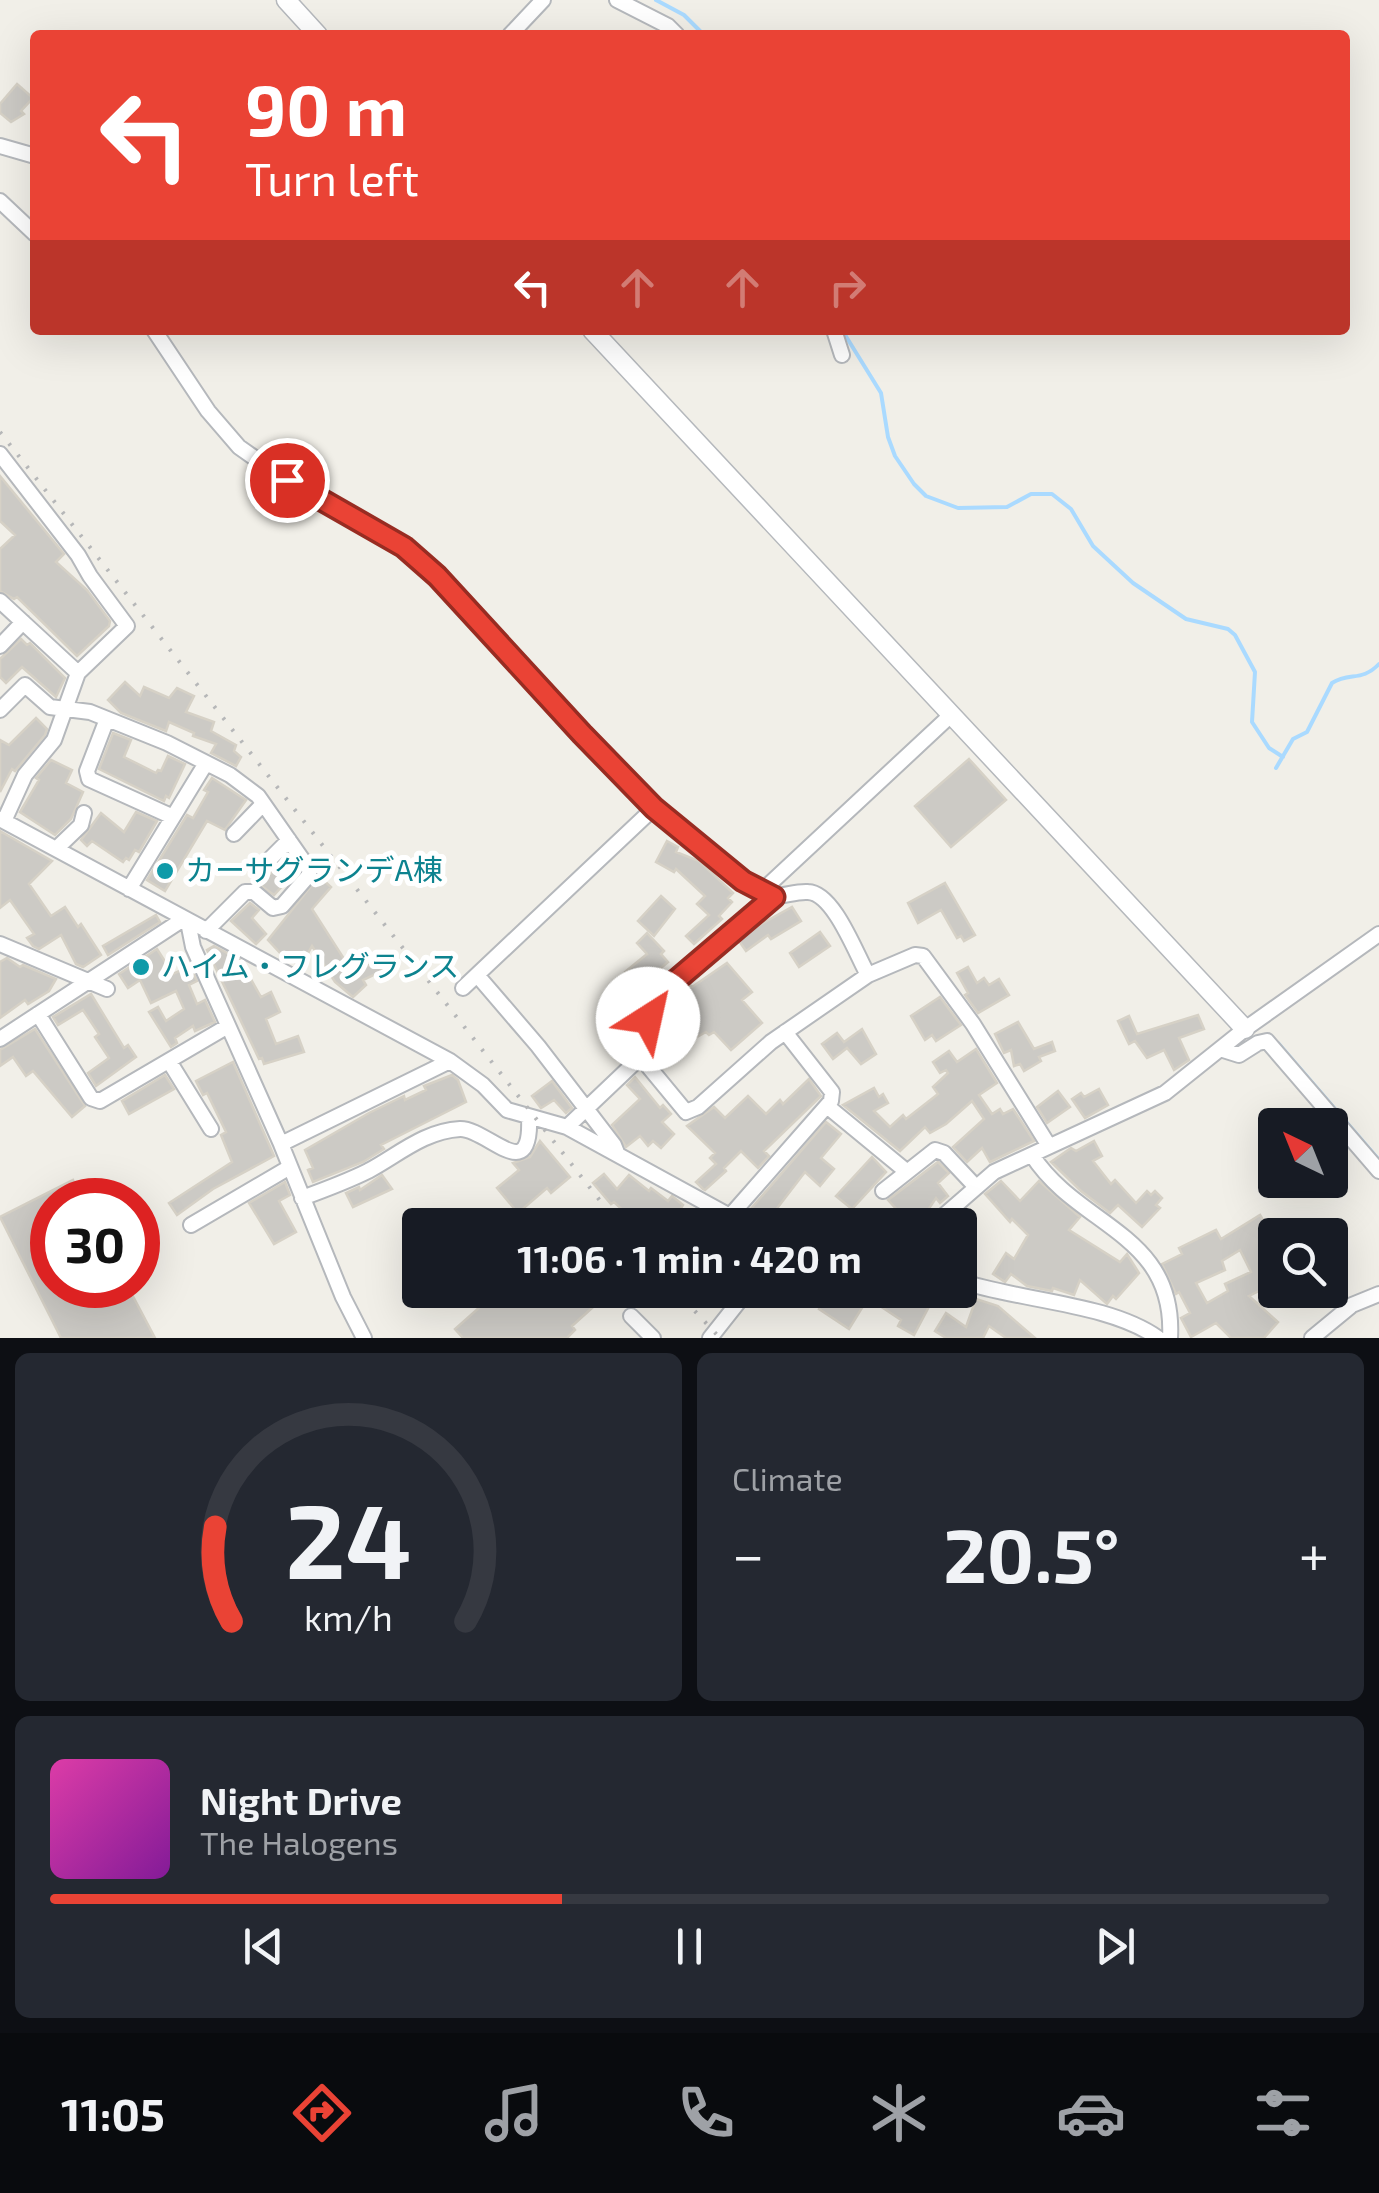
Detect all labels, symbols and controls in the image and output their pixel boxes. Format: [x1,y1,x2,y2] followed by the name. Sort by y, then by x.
[245,66,407,150] text: 90 m
[80,70,210,200] icon: left
[245,151,419,205] text: Turn left
[505,260,560,315] icon: left
[610,260,665,315] icon: ahead
[715,260,770,315] icon: ahead
[820,260,875,315] icon: right
[245,438,330,523] pin
[260,453,315,508] icon: arrive
[185,851,443,887] place label: カーサグランデA棟
[154,860,176,882] marker: カーサグランデA棟
[161,947,459,983] place label: ハイム・フレグランス
[130,956,152,978] marker: ハイム・フレグランス
[596,967,700,1071] position arrow
[1258,1108,1348,1198] north arrow
[1258,1108,1348,1308] map controls
[30,1178,160,1308] speed limit sign: 30
[1258,1218,1348,1308] button: search
[517,1235,862,1281] text: 11:06 · 1 min · 420 m
[732,1459,843,1497] text: Climate
[285,1475,412,1600] text: 24
[943,1508,1120,1598] text: 20.5°
[732,1520,764,1586] text: −
[1299,1520,1329,1586] text: +
[304,1595,393,1638] text: km/h
[200,1777,402,1823] text: Night Drive
[200,1823,398,1861] text: The Halogens
[236,1919,291,1974] icon: previous
[662,1919,717,1974] icon: pause
[1088,1919,1143,1974] icon: next
[287,2078,357,2148] icon: directions
[479,2078,549,2148] icon: music
[671,2078,741,2148] icon: phone
[864,2078,934,2148] icon: climate
[1056,2078,1126,2148] icon: car
[1248,2078,1318,2148] icon: filters
[61,2086,165,2140] text: 11:05

